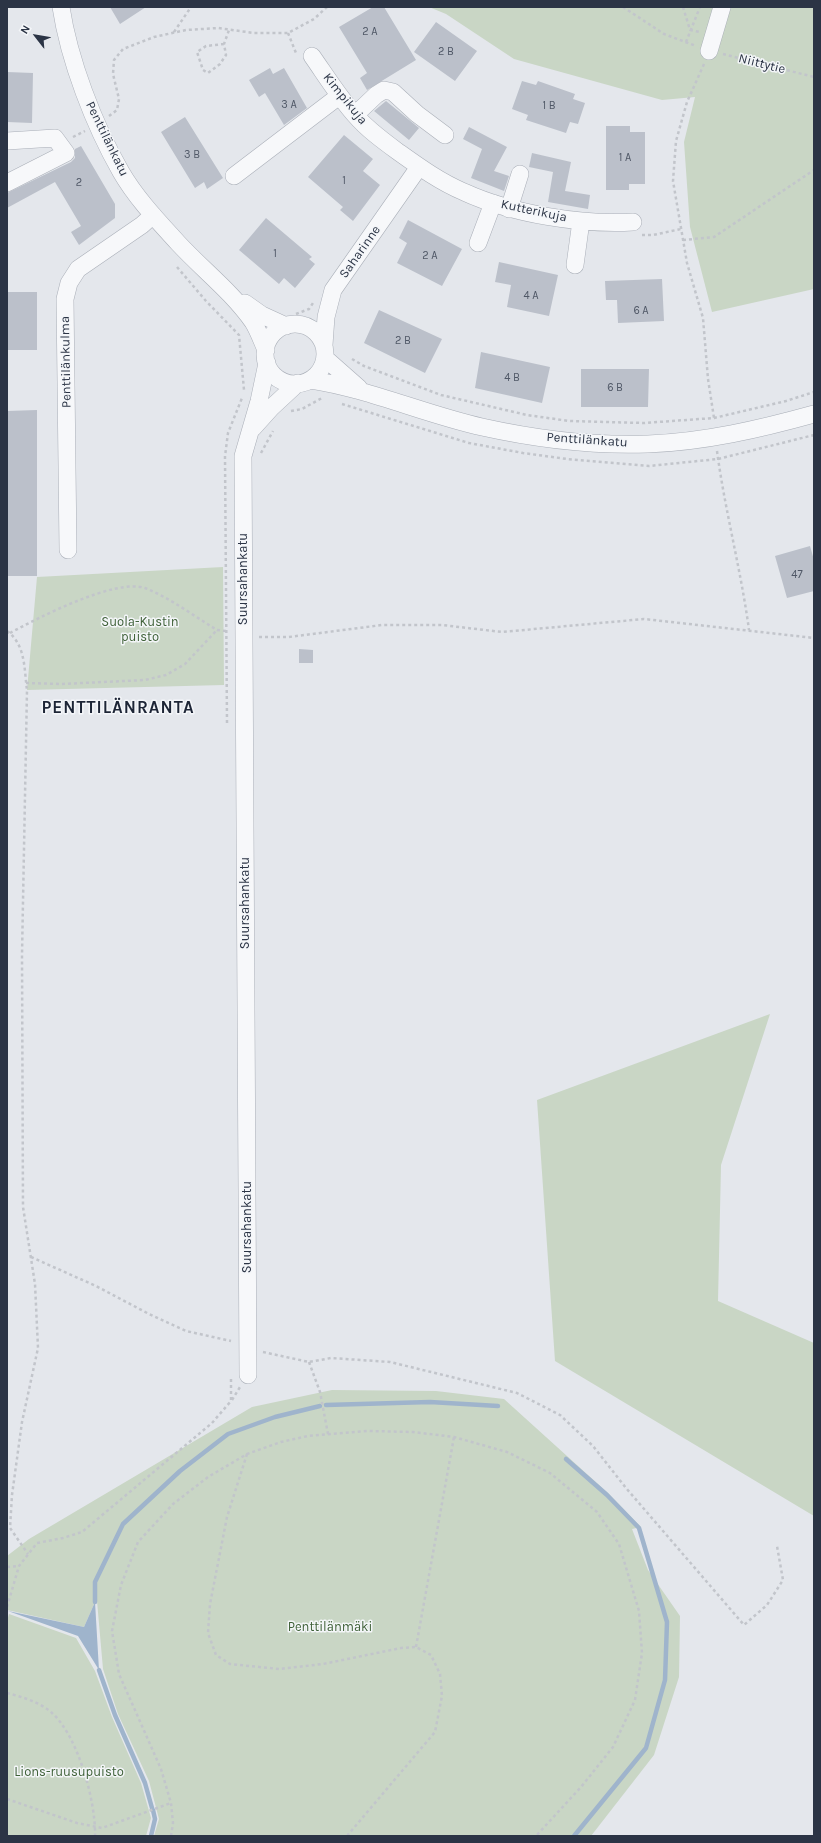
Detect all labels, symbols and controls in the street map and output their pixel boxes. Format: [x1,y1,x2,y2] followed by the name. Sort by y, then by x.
[16,16,56,56] north arrow
[18,23,33,36] text: N
[362,25,378,39] house number: 2 A
[438,45,454,59] house number: 2 B
[737,51,787,77] street label: Niittytie
[319,70,371,128] street label: Kimpikuja
[281,98,297,112] house number: 3 A
[82,99,132,179] street label: Penttilänkatu
[542,99,556,113] house number: 1 B
[184,148,200,162] house number: 3 B
[619,151,631,165] house number: 1 A
[342,174,346,188] house number: 1
[76,176,82,190] house number: 2
[500,196,568,226] street label: Kutterikuja
[336,223,384,281] street label: Saharinne
[273,247,277,261] house number: 1
[422,249,438,263] house number: 2 A
[523,289,539,303] house number: 4 A
[633,304,649,318] house number: 6 A
[57,316,75,408] street label: Penttilänkulma
[395,334,411,348] house number: 2 B
[504,371,520,385] house number: 4 B
[607,381,623,395] house number: 6 B
[546,429,628,451] street label: Penttilänkatu
[235,533,251,625] street label: Suursahankatu
[791,568,803,582] house number: 47
[101,614,179,645] park label: Suola-Kustin puisto
[41,698,195,718] district label: PENTTILÄNRANTA
[237,857,253,949] street label: Suursahankatu
[239,1181,255,1273] street label: Suursahankatu
[288,1619,372,1635] park label: Penttilänmäki
[14,1764,124,1780] park label: Lions-ruusupuisto

